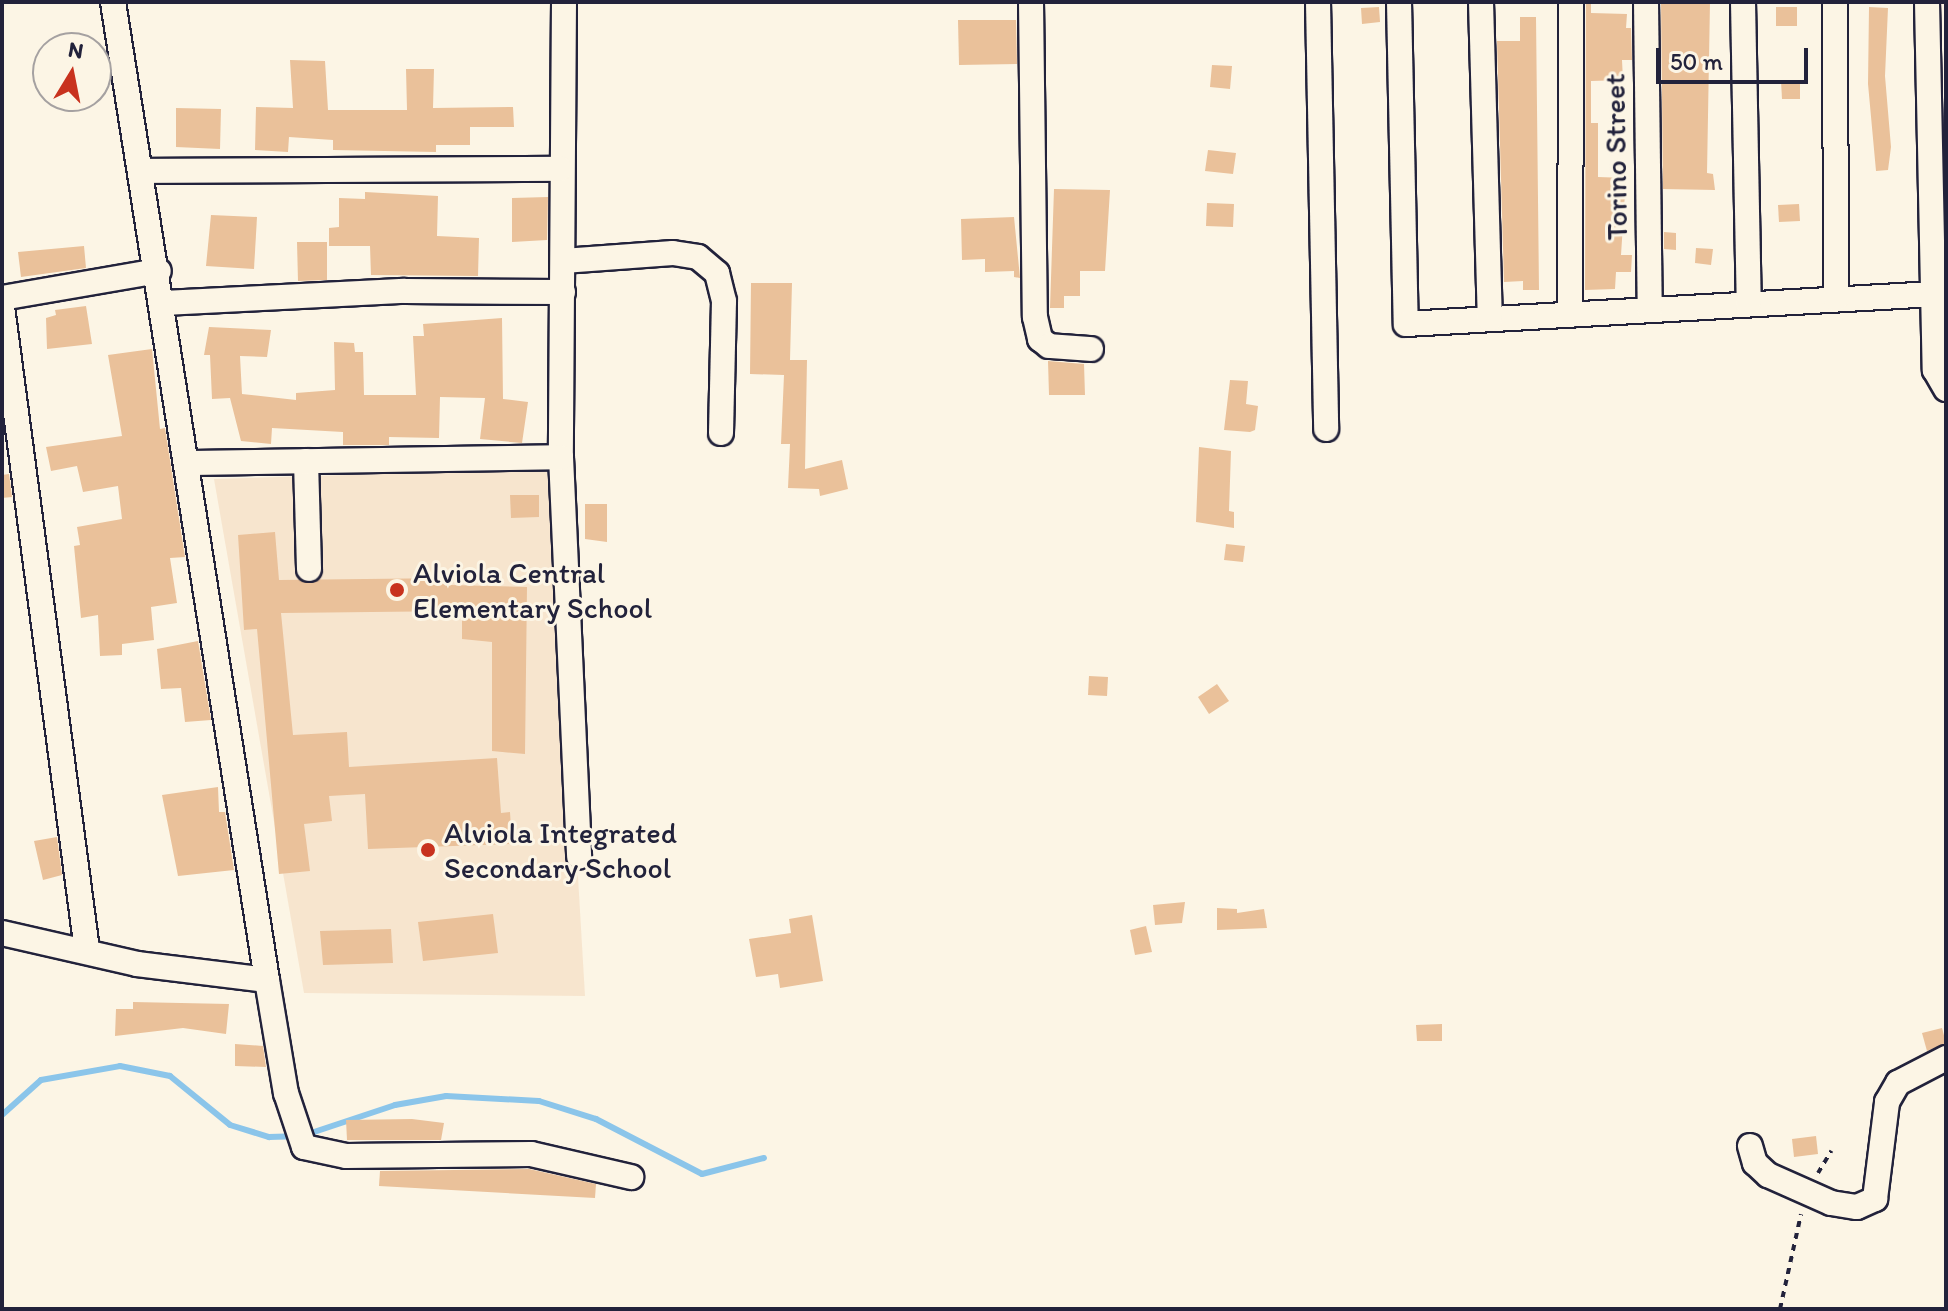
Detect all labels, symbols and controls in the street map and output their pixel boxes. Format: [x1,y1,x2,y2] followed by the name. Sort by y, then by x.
[32,32,112,112] north arrow
[1660,32,1812,82] scale bar
[66,35,86,64] text: N
[1670,47,1723,76] text: 50 m
[1597,74,1635,240] street label: Torino Street
[413,555,652,626] place label: Alviola Central Elementary School
[388,581,406,599] marker: Alviola Central Elementary School
[444,815,677,886] place label: Alviola Integrated Secondary School
[419,841,437,859] marker: Alviola Integrated Secondary School

